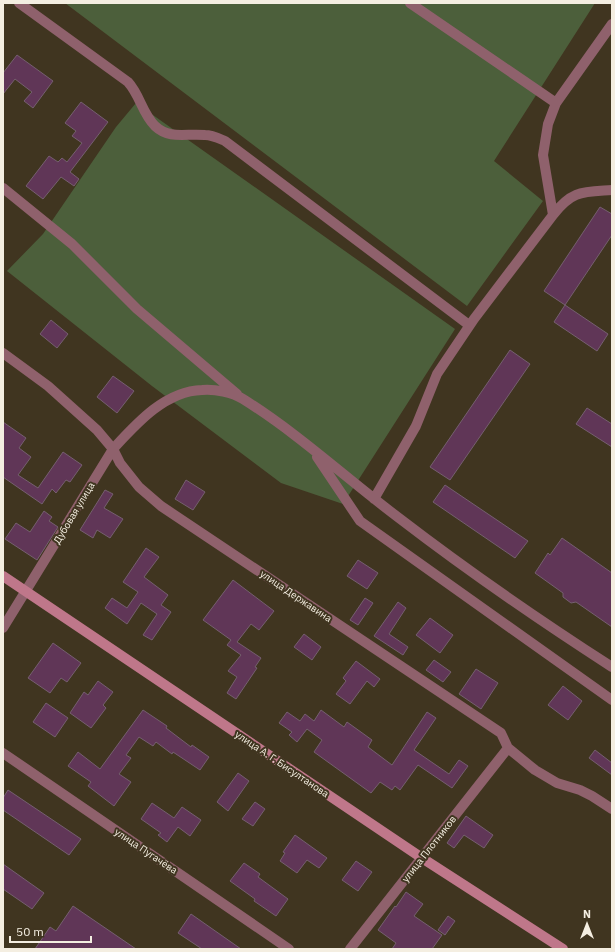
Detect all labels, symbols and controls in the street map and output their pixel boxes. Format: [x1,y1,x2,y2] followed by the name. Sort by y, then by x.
[50,479,98,546] street label: Дубовая улица
[258,567,335,625] street label: улица Державина
[233,728,332,801] street label: улица А. Г. Бисултанова
[399,813,459,885] street label: улица Плотников
[112,825,181,877] street label: улица Пугачёва
[567,904,607,944] north arrow
[583,907,591,921] text: N
[10,918,91,944] scale bar
[16,924,44,939] text: 50 m

